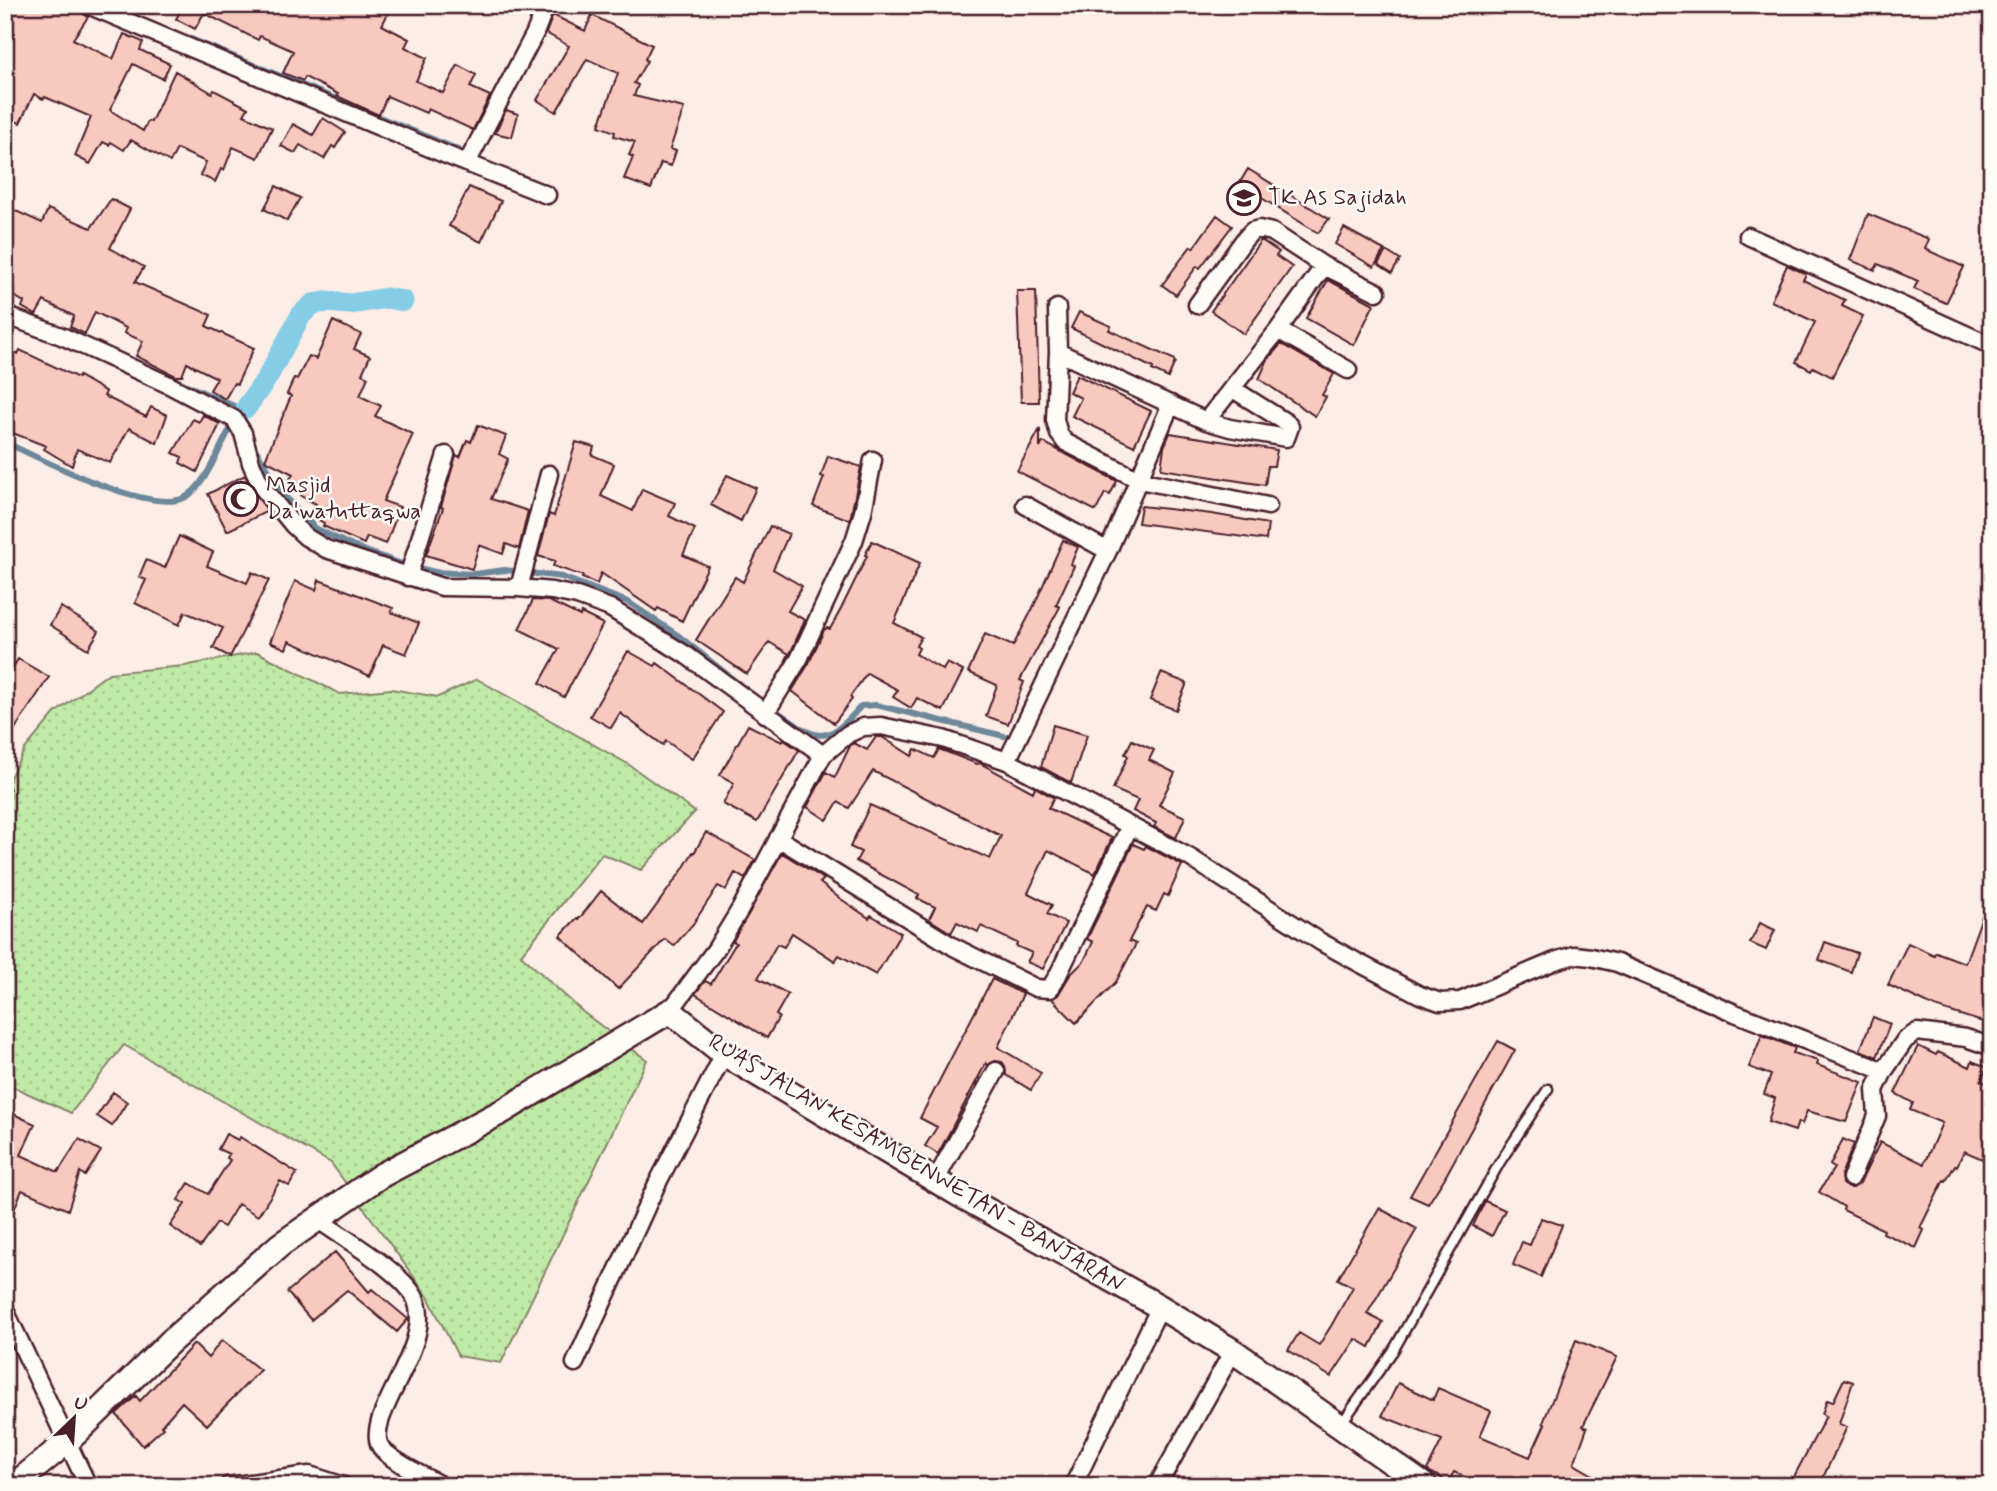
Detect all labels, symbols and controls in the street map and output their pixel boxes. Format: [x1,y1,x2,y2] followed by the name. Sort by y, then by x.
[1225,179,1263,217] school or university icon: TK As Sajidah
[1268,183,1407,213] place label: TK As Sajidah
[266,471,421,527] place label: Masjid Da'watuttaqwa
[222,480,260,518] mosque icon: Masjid Da'watuttaqwa
[702,1027,1130,1301] street label: RUAS JALAN KESAMBENWETAN - BANJARAN
[38,1382,108,1452] north arrow
[70,1390,91,1418] text: U

